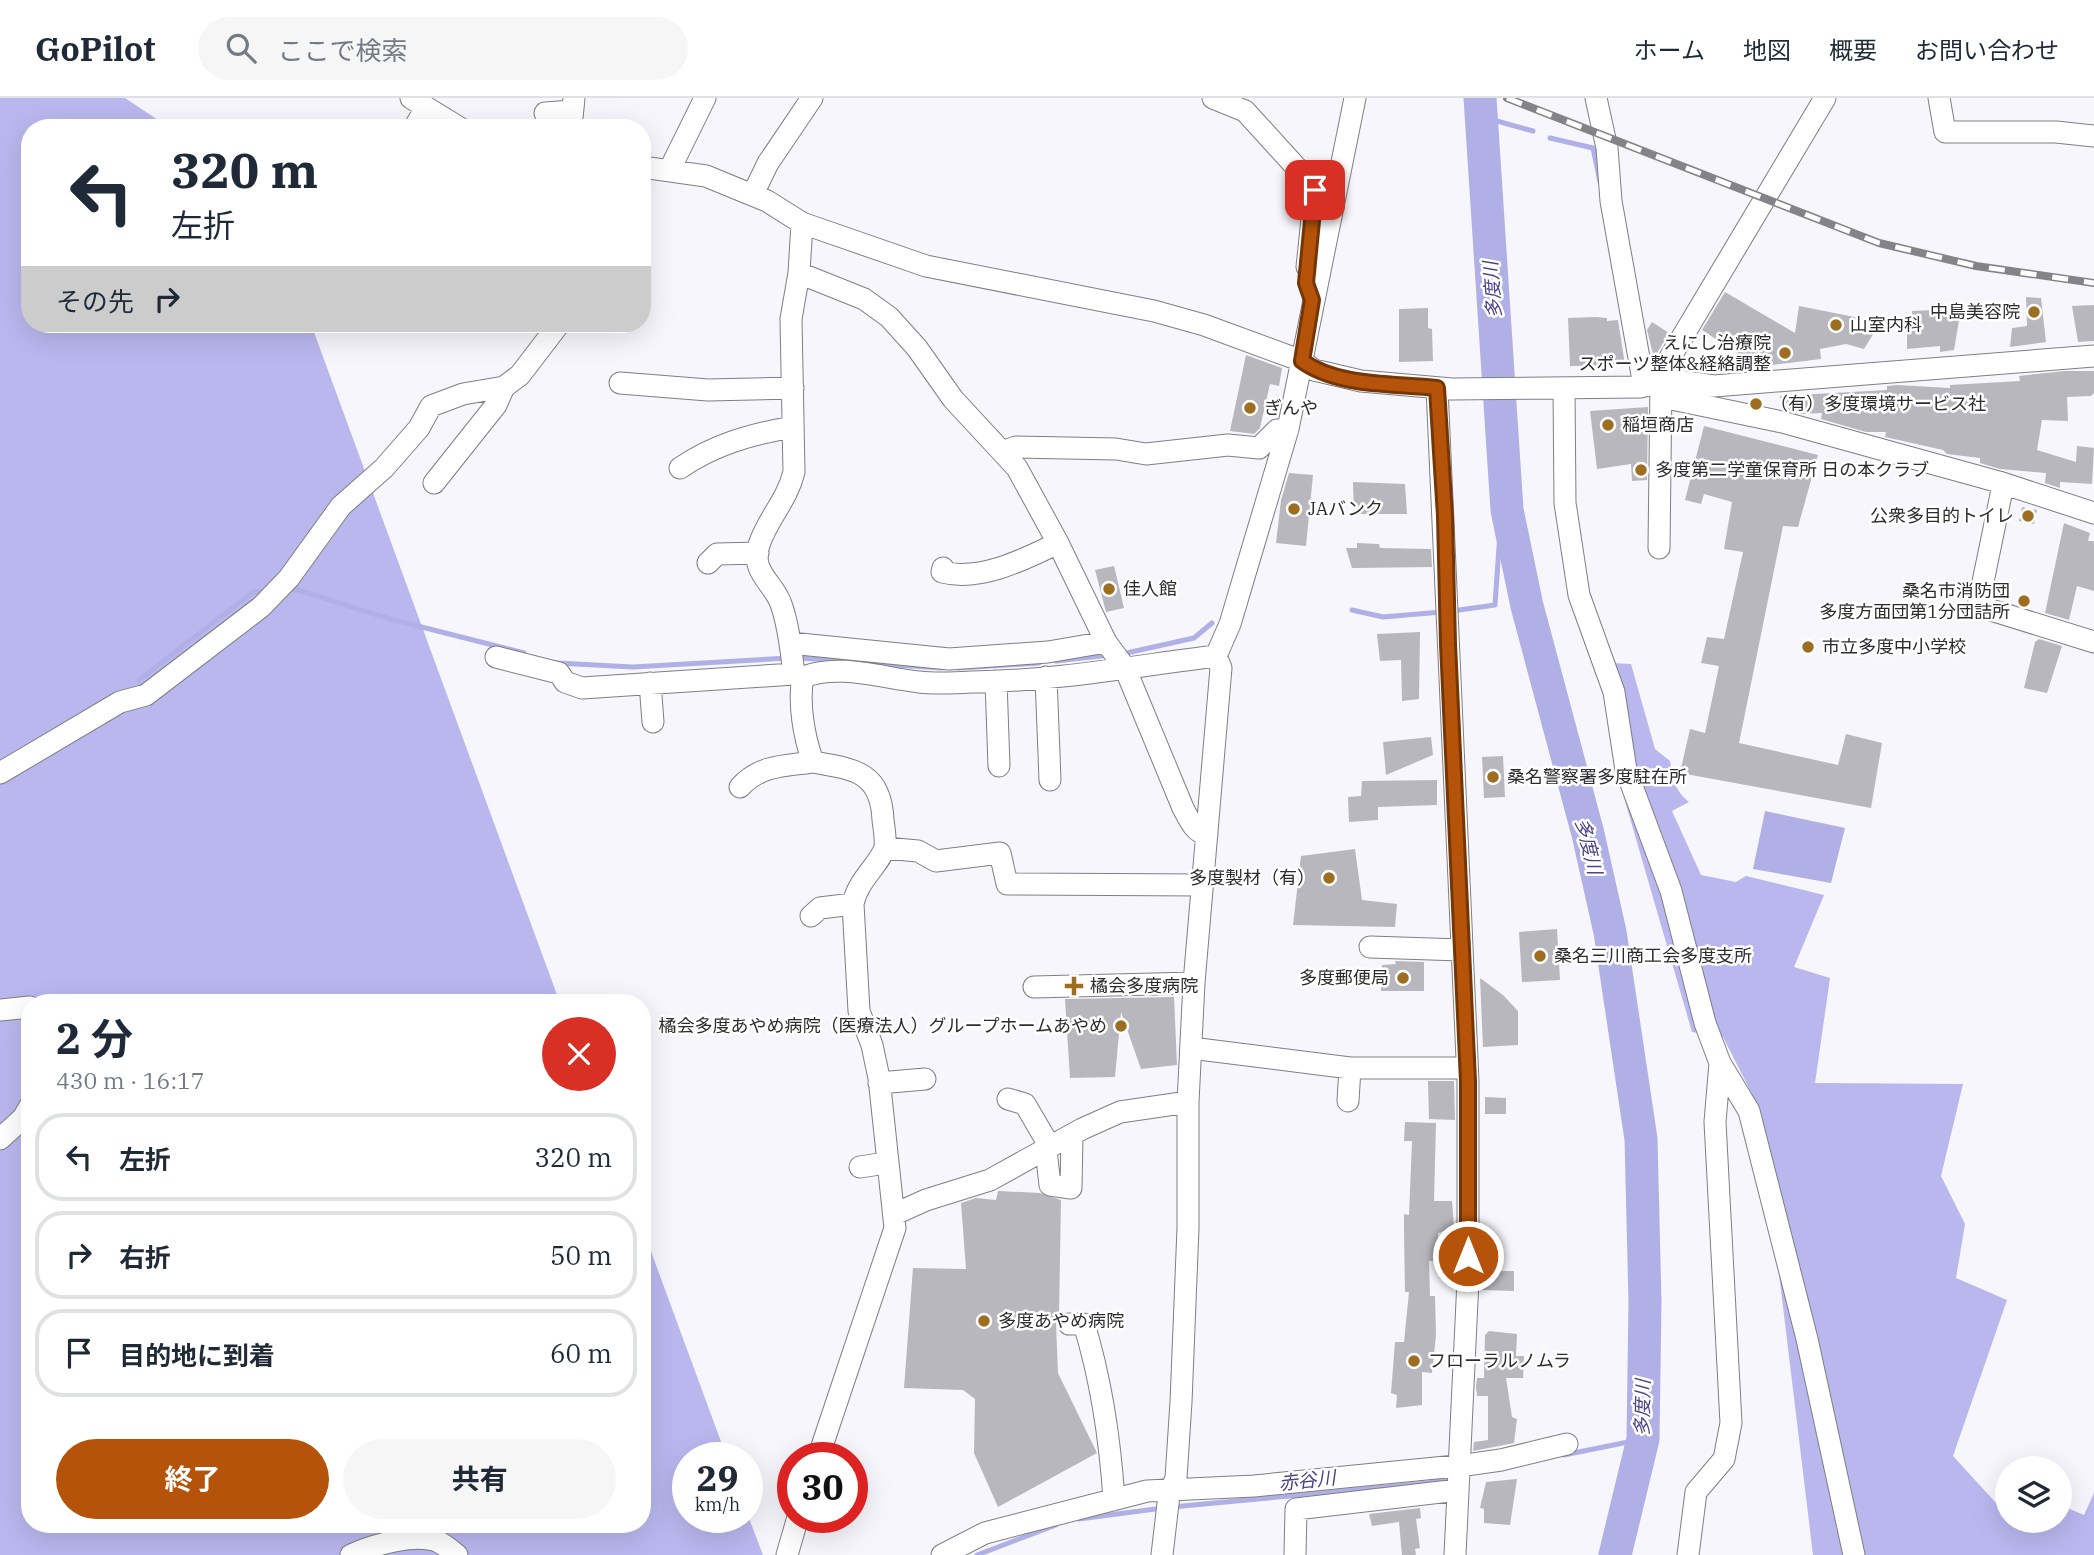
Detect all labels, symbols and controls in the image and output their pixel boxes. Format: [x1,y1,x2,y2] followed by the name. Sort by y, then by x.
[198,17,688,80] search box
[35,27,156,70] text: GoPilot
[222,29,260,67] icon: search
[278,33,408,67] text: ここで検索
[1634,34,1705,66] text: ホーム
[1743,34,1791,66] text: 地図
[1829,34,1877,66] text: 概要
[1915,34,2059,66] text: お問い合わせ
[171,138,318,201] text: 320 m
[56,147,147,238] icon: left
[1285,160,1345,220] pin
[1296,171,1334,209] icon: arrive
[171,204,235,246] text: 左折
[1478,259,1506,319] water label: 多度川
[148,280,186,318] icon: right
[56,284,134,318] text: その先
[1930,300,2020,323] place label: 中島美容院
[2026,304,2042,320] marker: 中島美容院
[1850,313,1922,336] place label: 山室内科
[1828,317,1844,333] marker: 山室内科
[1579,331,1771,375] place label: えにし治療院 スポーツ整体&経絡調整
[1777,345,1793,361] marker: えにし治療院 スポーツ整体&経絡調整
[1770,392,1986,415] place label: （有）多度環境サービス社
[1264,396,1318,419] place label: ぎんや
[1748,396,1764,412] marker: （有）多度環境サービス社
[1242,400,1258,416] marker: ぎんや
[1622,413,1694,436] place label: 稲垣商店
[1600,417,1616,433] marker: 稲垣商店
[1655,458,1929,481] place label: 多度第二学童保育所 日の本クラブ
[1633,462,1649,478] marker: 多度第二学童保育所 日の本クラブ
[1308,497,1383,520] place label: JAバンク
[1286,501,1302,517] marker: JAバンク
[1870,504,2014,527] place label: 公衆多目的トイレ
[2020,508,2036,524] marker: 公衆多目的トイレ
[1123,577,1177,600] place label: 佳人館
[1819,579,2010,623] place label: 桑名市消防団 多度方面団第1分団詰所
[1101,581,1117,597] marker: 佳人館
[2016,593,2032,609] marker: 桑名市消防団 多度方面団第1分団詰所
[1822,635,1966,658] place label: 市立多度中小学校
[1800,639,1816,655] marker: 市立多度中小学校
[1507,765,1687,788] place label: 桑名警察署多度駐在所
[1485,769,1501,785] marker: 桑名警察署多度駐在所
[1570,815,1608,878] water label: 多度川
[1189,866,1315,889] place label: 多度製材（有）
[1321,870,1337,886] marker: 多度製材（有）
[1554,944,1752,967] place label: 桑名三川商工会多度支所
[1532,948,1548,964] marker: 桑名三川商工会多度支所
[1299,966,1389,989] place label: 多度郵便局
[1395,970,1411,986] marker: 多度郵便局
[1090,974,1198,997] place label: 橘会多度病院
[1064,976,1084,996] marker: 橘会多度病院
[56,1011,133,1066] text: 2 分
[659,1014,1107,1037] place label: 橘会多度あやめ病院（医療法人）グループホームあやめ
[542,1017,616,1091] button: close
[1113,1018,1129,1034] marker: 橘会多度あやめ病院（医療法人）グループホームあやめ
[56,1065,205,1095] text: 430 m · 16:17
[60,1138,98,1176] icon: left
[534,1140,612,1174] text: 320 m
[119,1142,171,1176] text: 左折
[1431,1219,1505,1293] position arrow
[60,1236,98,1274] icon: right
[550,1238,612,1272] text: 50 m
[119,1240,171,1274] text: 右折
[998,1309,1124,1332] place label: 多度あやめ病院
[976,1313,992,1329] marker: 多度あやめ病院
[60,1334,98,1372] icon: arrive
[550,1336,612,1370] text: 60 m
[119,1338,275,1372] text: 目的地に到着
[1428,1349,1571,1372] place label: フローラルノムラ
[1406,1353,1422,1369] marker: フローラルノムラ
[1630,1377,1655,1437] water label: 多度川
[56,1439,329,1519] button: 終了
[343,1439,616,1519] button: 共有
[777,1442,868,1533] speed limit sign: 30
[696,1455,739,1501] text: 29
[1995,1456,2072,1533] map controls
[1995,1456,2072,1533] button: layers
[1277,1465,1339,1495] water label: 赤谷川
[695,1493,740,1516] text: km/h

